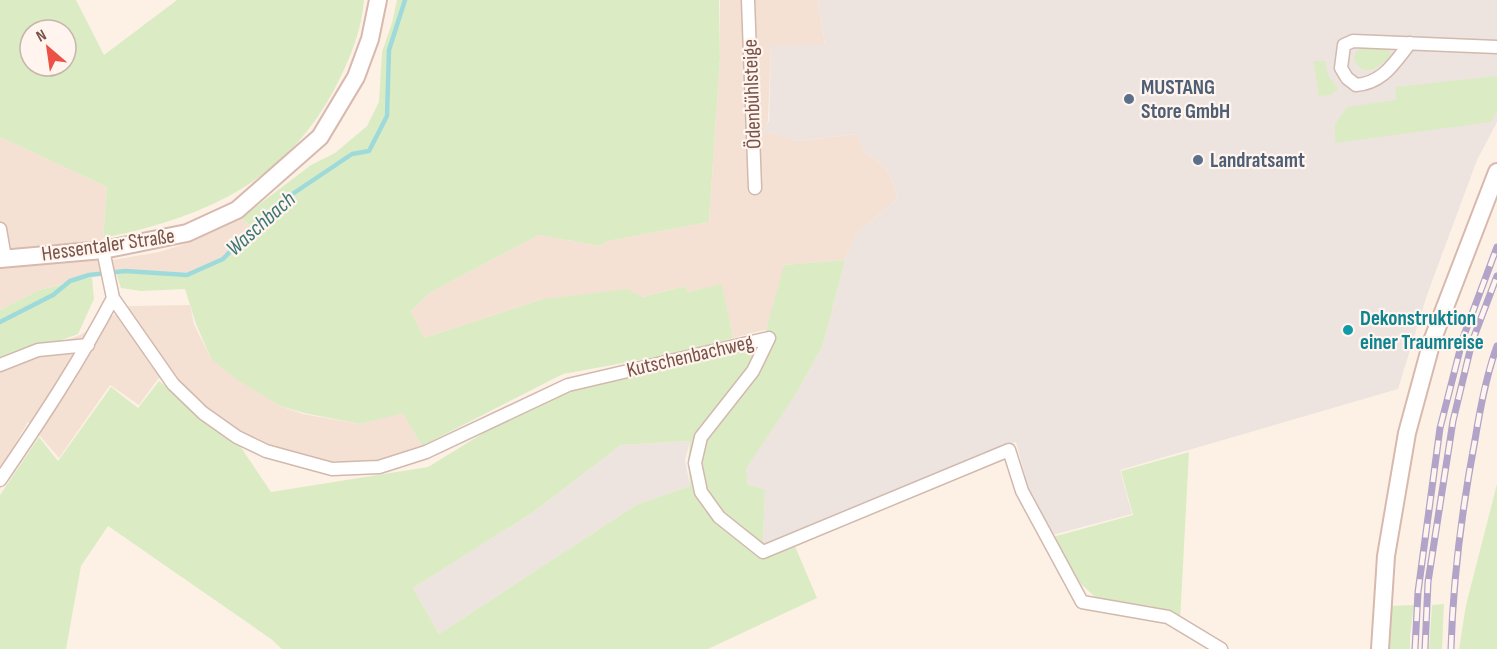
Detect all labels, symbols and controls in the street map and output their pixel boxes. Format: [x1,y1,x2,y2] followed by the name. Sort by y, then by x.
[18,18,78,78] north arrow
[33,26,50,47] text: N
[738,39,766,149] street label: Ödenbühlsteige
[1141,75,1230,124] place label: MUSTANG Store GmbH
[1122,92,1136,106] marker: MUSTANG Store GmbH
[1210,148,1305,173] place label: Landratsamt
[1191,153,1205,167] marker: Landratsamt
[221,186,301,262] water label: Waschbach
[40,223,176,267] street label: Hessentaler Straße
[1360,306,1484,355] place label: Dekonstruktion einer Traumreise
[1341,323,1355,337] marker: Dekonstruktion einer Traumreise
[624,329,756,383] street label: Kutschenbachweg

